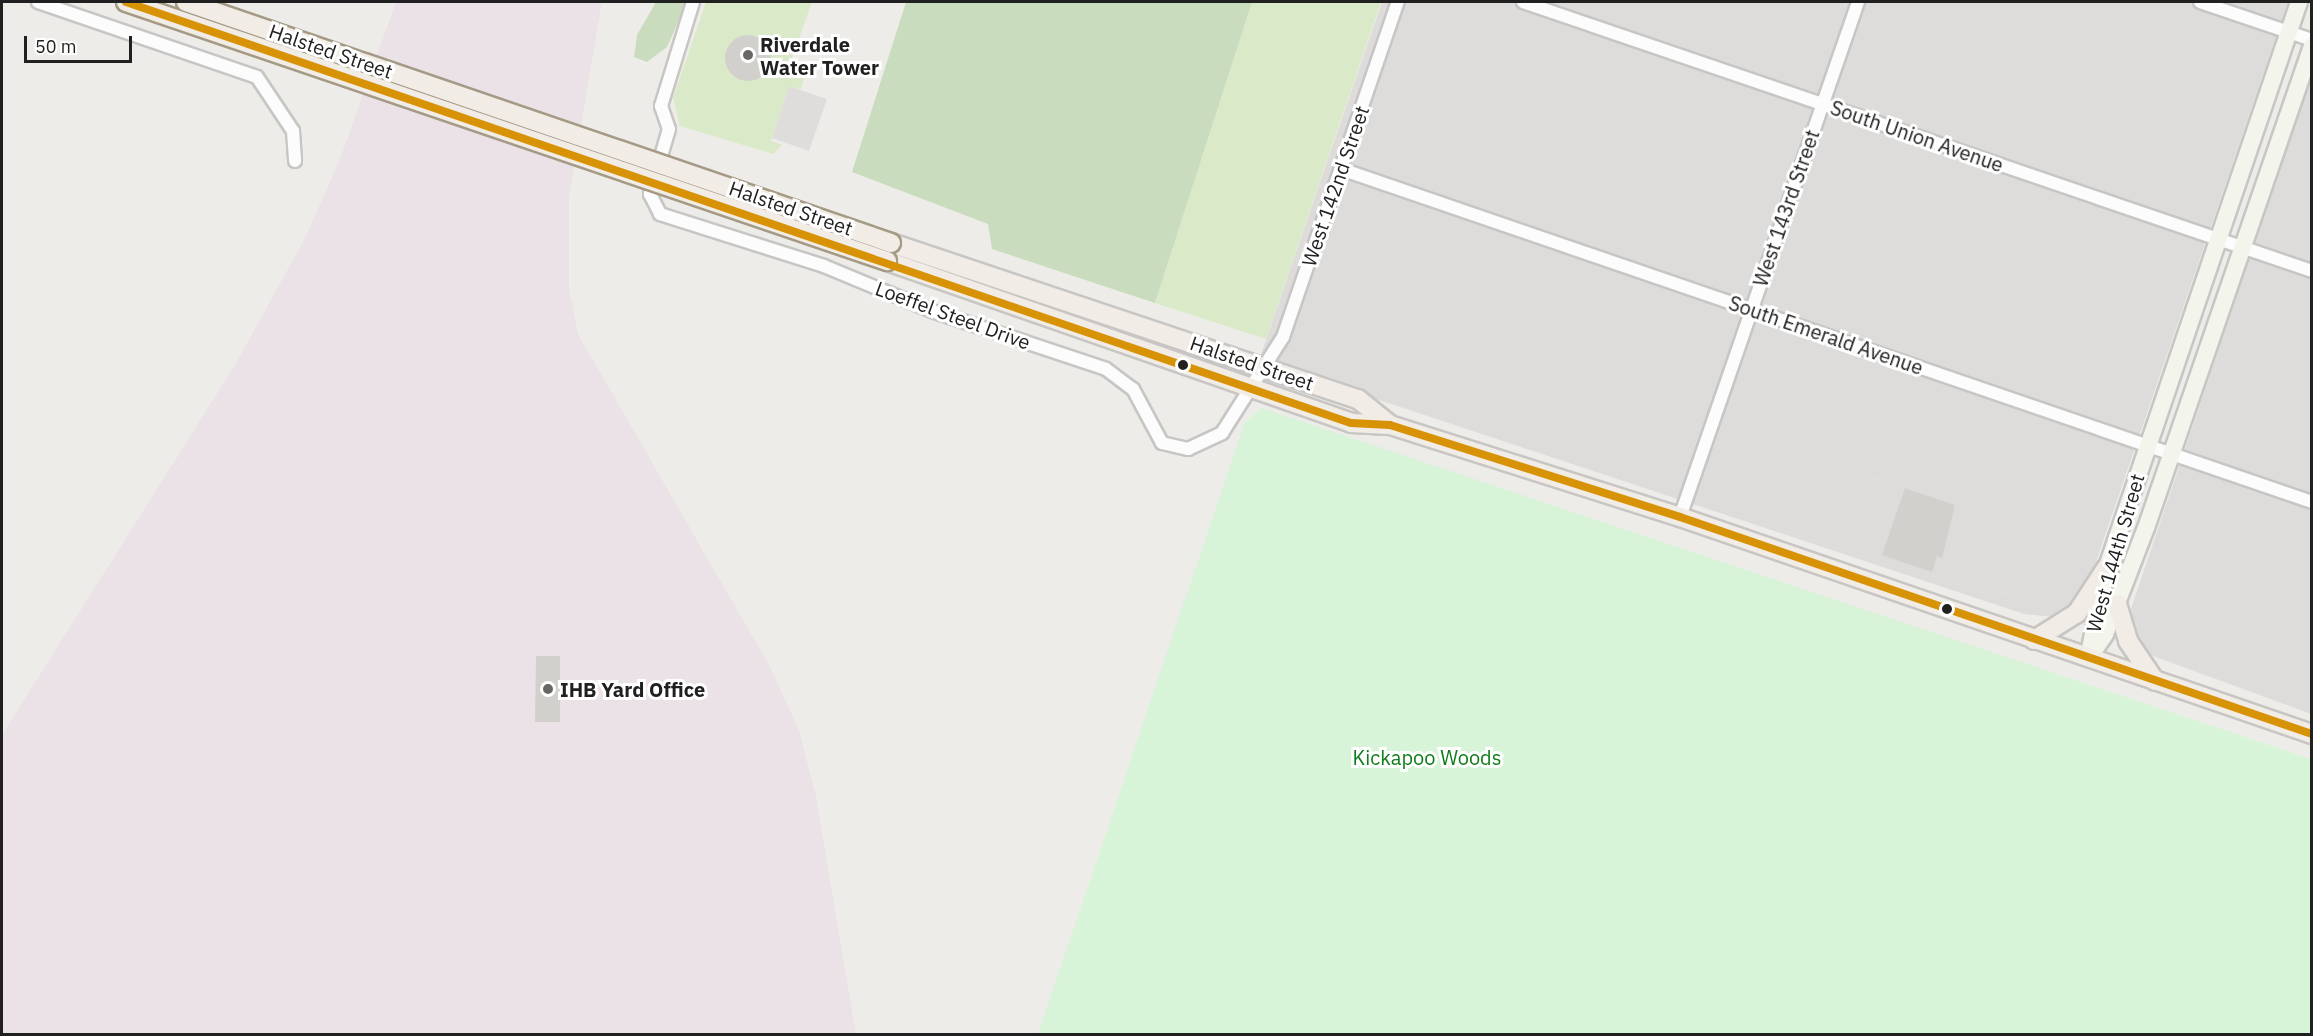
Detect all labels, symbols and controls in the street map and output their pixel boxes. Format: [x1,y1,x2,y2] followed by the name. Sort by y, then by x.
[266,19,396,83] street label: Halsted Street
[27,24,135,62] scale bar
[760,32,879,79] place label: Riverdale Water Tower
[35,35,77,58] text: 50 m
[741,48,755,62] marker: Riverdale Water Tower
[1827,95,2007,177] street label: South Union Avenue
[1296,102,1374,270] street label: West 142nd Street
[1748,126,1824,290] street label: West 143rd Street
[726,176,856,240] street label: Halsted Street
[872,276,1034,354] street label: Loeffel Steel Drive
[1726,290,1926,380] street label: South Emerald Avenue
[1187,331,1317,395] street label: Halsted Street
[1177,359,1189,371] unlabelled marker
[2081,471,2149,635] street label: West 144th Street
[1941,603,1953,615] unlabelled marker
[560,677,705,701] place label: IHB Yard Office
[541,682,555,696] marker: IHB Yard Office
[1353,745,1501,769] park label: Kickapoo Woods

